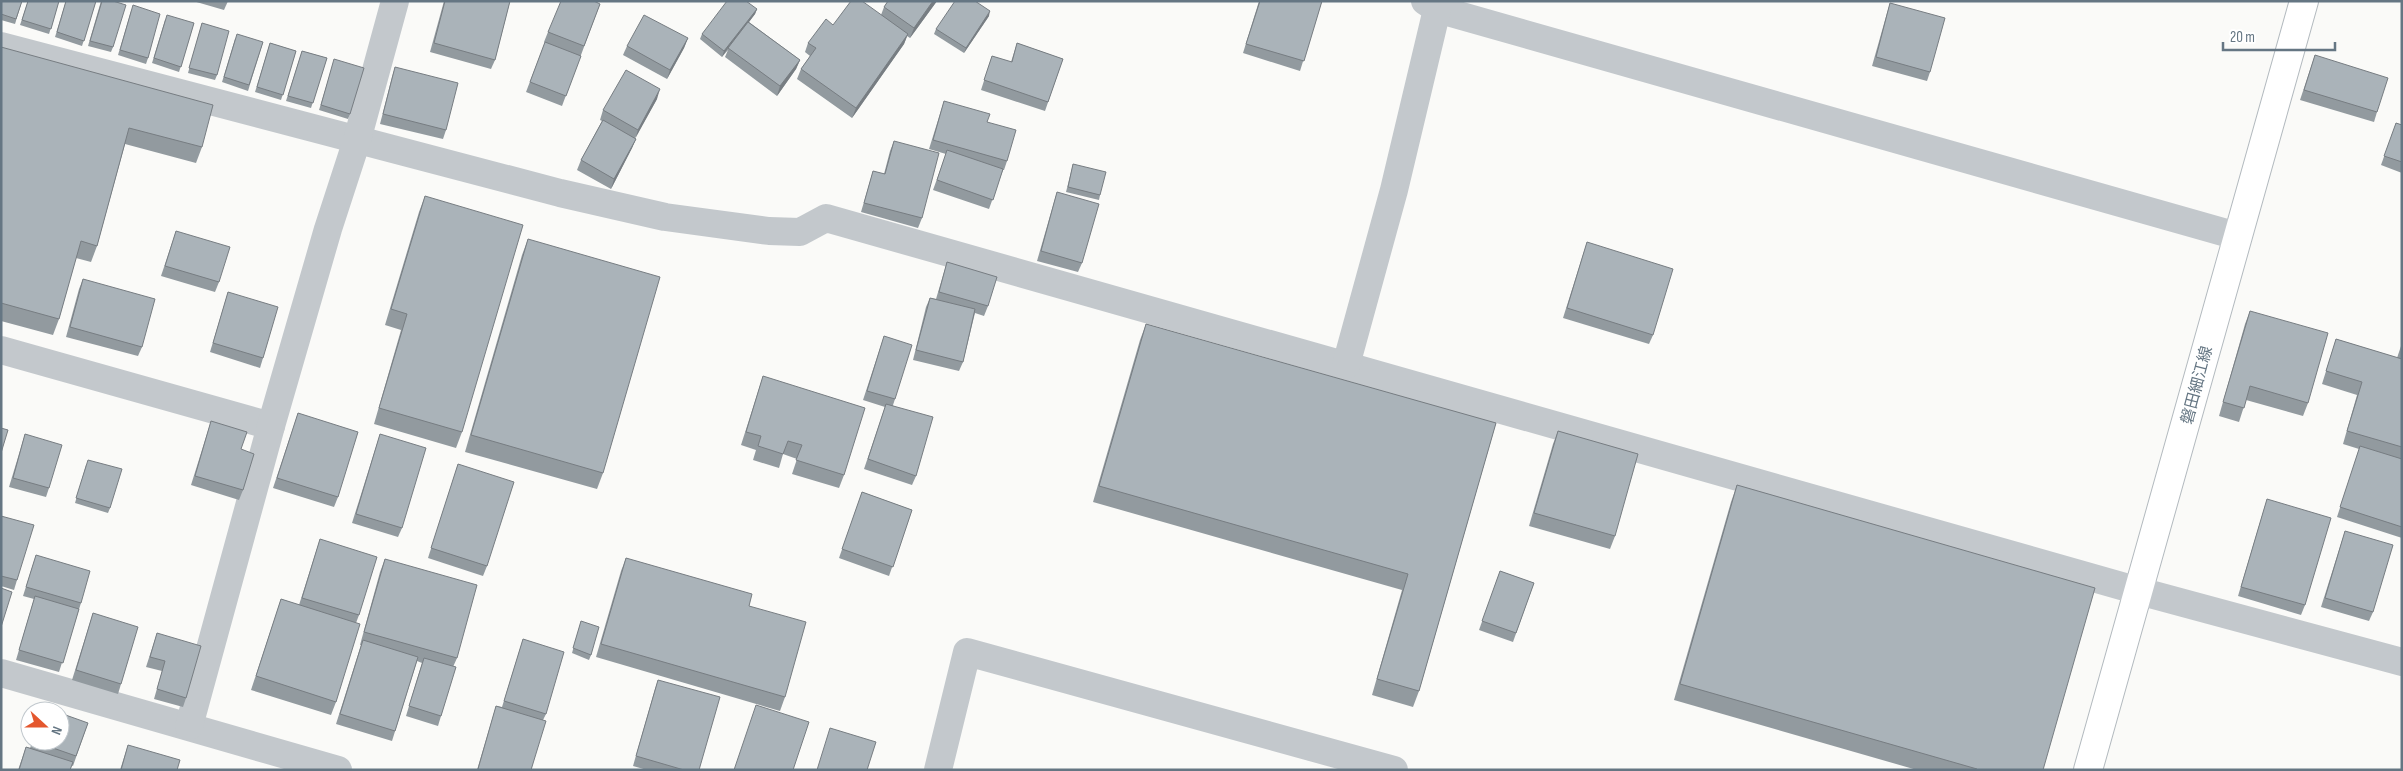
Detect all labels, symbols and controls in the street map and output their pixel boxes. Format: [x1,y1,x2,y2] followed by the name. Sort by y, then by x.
[2223,20,2336,52] scale bar
[2230,28,2255,47] text: 20 m
[2178,344,2217,426] street label: 磐田細江線
[20,701,70,751] north arrow
[47,724,66,737] text: N

